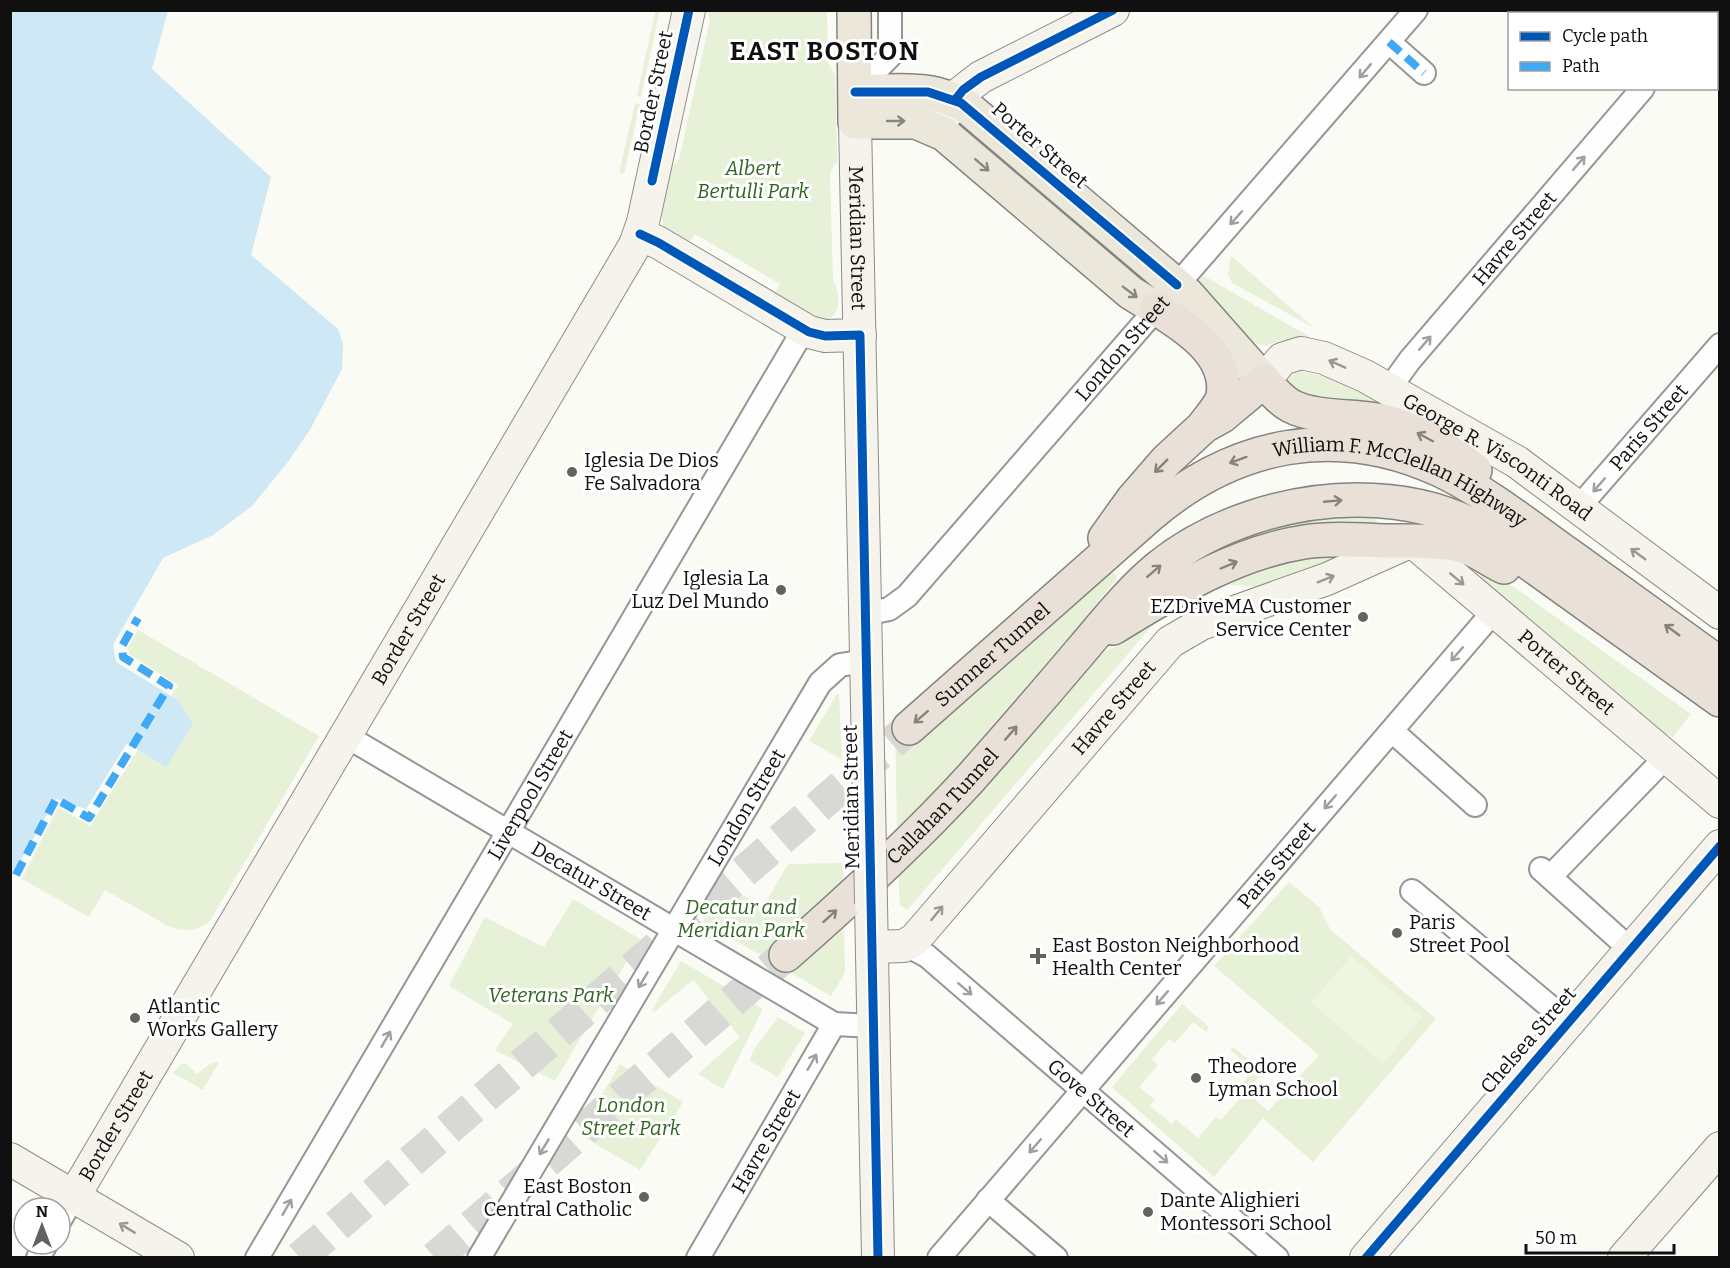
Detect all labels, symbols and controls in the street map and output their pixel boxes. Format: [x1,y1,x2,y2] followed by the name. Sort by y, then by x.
[1508,12,1718,90] legend
[1562,25,1648,47] text: Cycle path
[628,29,678,155] street label: Border Street
[730,36,920,67] district label: EAST BOSTON
[1562,55,1600,77] text: Path
[1358,63,1372,78] one-way arrow
[987,97,1093,193] street label: Porter Street
[886,115,906,127] one-way arrow
[697,156,809,203] park label: Albert Bertulli Park
[1572,156,1586,171] one-way arrow
[974,158,989,172] one-way arrow
[844,165,871,311] street label: Meridian Street
[1467,186,1561,290] street label: Havre Street
[1229,210,1243,225] one-way arrow
[1122,286,1138,298] one-way arrow
[1070,291,1174,406] street label: London Street
[1418,335,1431,351] one-way arrow
[1328,357,1346,369] one-way arrow
[1604,379,1693,475] street label: Paris Street
[1399,388,1597,526] street label: George R. Visconti Road
[1417,431,1434,443] one-way arrow
[1270,432,1532,533] street label: William F. McClellan Highway
[584,448,719,495] place label: Iglesia De Dios Fe Salvadora
[1229,455,1248,466] one-way arrow
[1154,459,1169,474] one-way arrow
[565,465,579,479] marker: Iglesia De Dios Fe Salvadora
[1592,477,1606,492] one-way arrow
[1322,495,1342,506] one-way arrow
[1630,548,1646,561] one-way arrow
[1219,559,1237,570] one-way arrow
[1146,564,1161,578] one-way arrow
[631,566,769,613] place label: Iglesia La Luz Del Mundo
[366,569,450,689] street label: Border Street
[1449,572,1465,585] one-way arrow
[1317,573,1335,584] one-way arrow
[774,583,788,597] marker: Iglesia La Luz Del Mundo
[1150,594,1351,641] place label: EZDriveMA Customer Service Center
[930,597,1055,712] street label: Sumner Tunnel
[1356,610,1370,624] marker: EZDriveMA Customer Service Center
[1665,623,1681,636] one-way arrow
[1513,624,1620,720] street label: Porter Street
[1450,646,1464,661] one-way arrow
[1067,656,1161,760] street label: Havre Street
[914,710,929,724] one-way arrow
[482,725,578,864] street label: Liverpool Street
[838,725,864,869] street label: Meridian Street
[1004,725,1017,741] one-way arrow
[881,743,1004,869] street label: Callahan Tunnel
[702,745,790,870] street label: London Street
[1323,794,1337,809] one-way arrow
[1232,816,1320,913] street label: Paris Street
[527,836,656,926] street label: Decatur Street
[677,895,805,942] park label: Decatur and Meridian Park
[930,905,943,921] one-way arrow
[822,909,837,923] one-way arrow
[1409,910,1510,957] place label: Paris Street Pool
[1390,926,1404,940] marker: Paris Street Pool
[1052,933,1299,980] place label: East Boston Neighborhood Health Center
[1029,947,1047,965] marker: East Boston Neighborhood Health Center
[637,971,649,988] one-way arrow
[957,982,972,996] one-way arrow
[1475,982,1581,1098] street label: Chelsea Street
[488,983,614,1007] park label: Veterans Park
[1155,990,1169,1005] one-way arrow
[147,994,278,1041] place label: Atlantic Works Gallery
[128,1011,142,1025] marker: Atlantic Works Gallery
[380,1031,392,1048] one-way arrow
[806,1054,818,1071] one-way arrow
[1043,1054,1140,1142] street label: Gove Street
[1208,1054,1338,1101] place label: Theodore Lyman School
[74,1066,158,1185] street label: Border Street
[1189,1071,1203,1085] marker: Theodore Lyman School
[726,1085,805,1198] street label: Havre Street
[581,1093,681,1140] park label: London Street Park
[538,1138,550,1155] one-way arrow
[1028,1138,1042,1153] one-way arrow
[1153,1150,1168,1164] one-way arrow
[484,1174,632,1221] place label: East Boston Central Catholic
[1160,1188,1332,1235] place label: Dante Alighieri Montessori School
[637,1190,651,1204] marker: East Boston Central Catholic
[12,1196,72,1256] north arrow
[281,1199,293,1216] one-way arrow
[36,1202,48,1221] text: N
[1141,1205,1155,1219] marker: Dante Alighieri Montessori School
[1526,1217,1674,1255] scale bar
[119,1221,136,1233] one-way arrow
[1535,1227,1577,1249] text: 50 m

